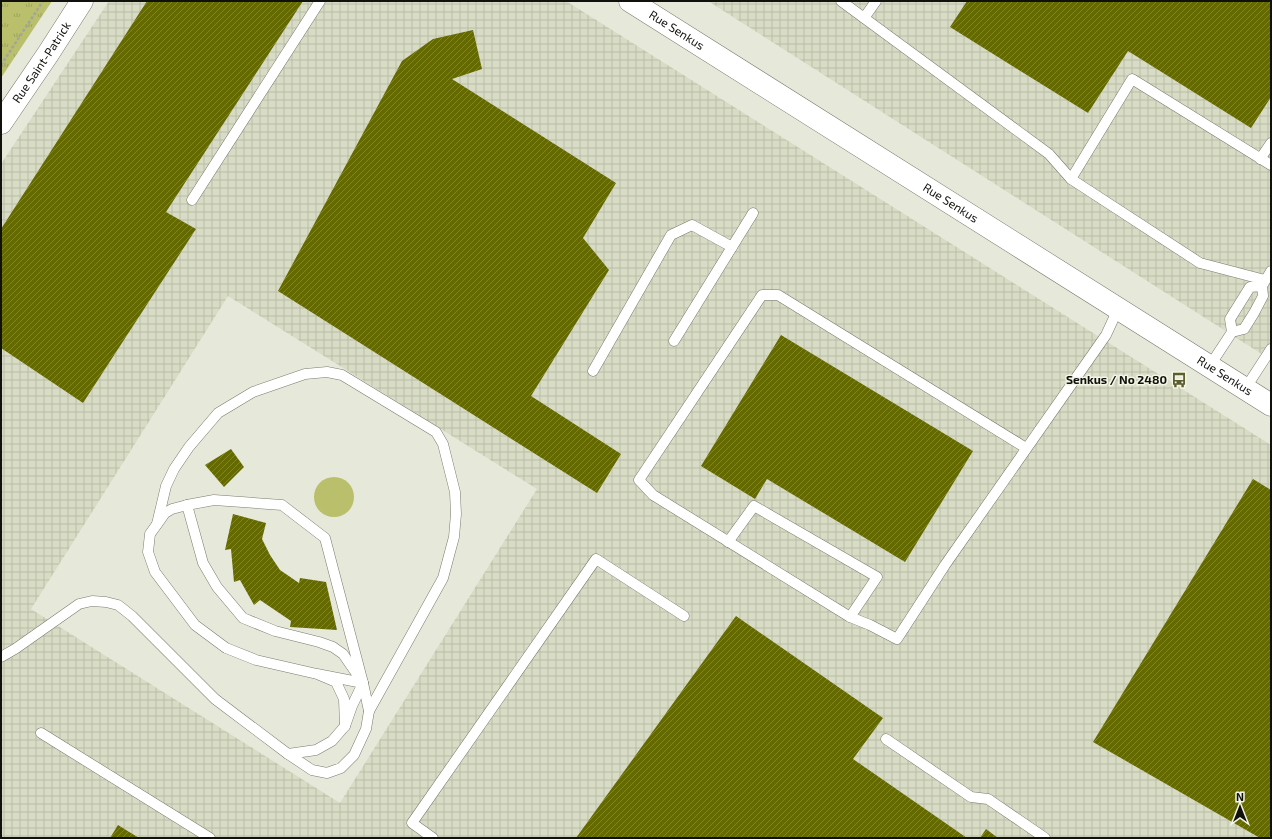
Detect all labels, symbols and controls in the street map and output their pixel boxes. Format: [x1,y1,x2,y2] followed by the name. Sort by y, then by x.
[647,7,707,52] street label: Rue Senkus
[9,19,73,105] street label: Rue Saint-Patrick
[921,180,981,225] street label: Rue Senkus
[1195,352,1255,398] street label: Rue Senkus
[1170,371,1188,389] bus stop icon: Senkus / No 2480
[1066,372,1167,386] place label: Senkus / No 2480
[1220,787,1260,827] north arrow
[1236,790,1244,803] text: N

